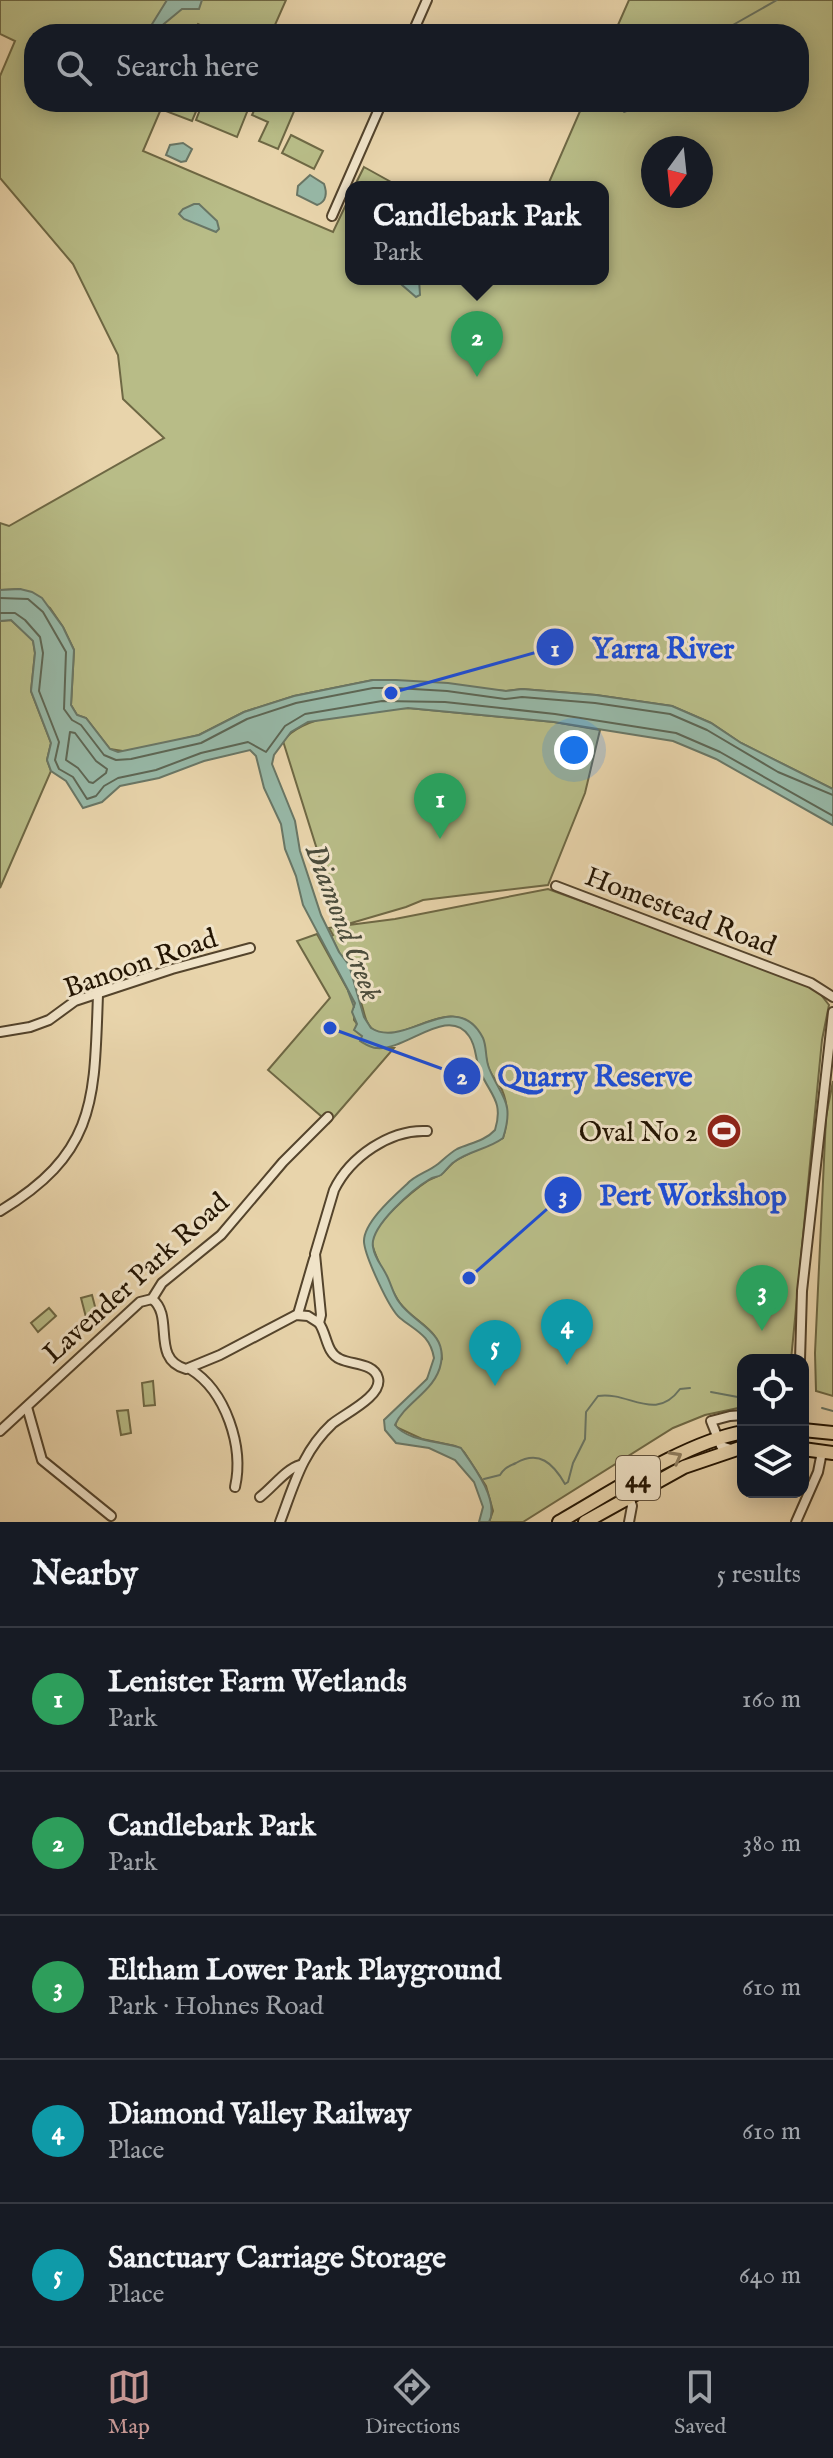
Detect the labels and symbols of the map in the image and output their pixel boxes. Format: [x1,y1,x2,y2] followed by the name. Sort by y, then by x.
[641,136,713,208] north arrow
[451,311,503,377] pin: 2
[535,620,750,674] callout: Yarra River
[592,631,735,669] text: Yarra River
[551,634,560,665] text: 1
[554,730,594,770] your location
[414,773,466,839] pin: 1
[295,839,390,1007] water label: Diamond Creek
[580,860,781,965] street label: Homestead Road
[59,922,222,1007] street label: Banoon Road
[442,1049,709,1103] callout: Quarry Reserve
[497,1059,693,1097] text: Quarry Reserve
[456,1062,468,1093] text: 2
[705,1112,743,1150] sports icon: Oval No 2
[579,1116,698,1151] place label: Oval No 2
[543,1168,803,1222] callout: Pert Workshop
[599,1178,787,1216] text: Pert Workshop
[559,1181,567,1212] text: 3
[36,1186,237,1372] street label: Lavender Park Road
[736,1265,788,1331] pin: 3
[541,1299,593,1365] pin: 4
[469,1320,521,1386] pin: 5
[668,1451,682,1466] one-way arrow
[616,1456,660,1500] road number: 44

